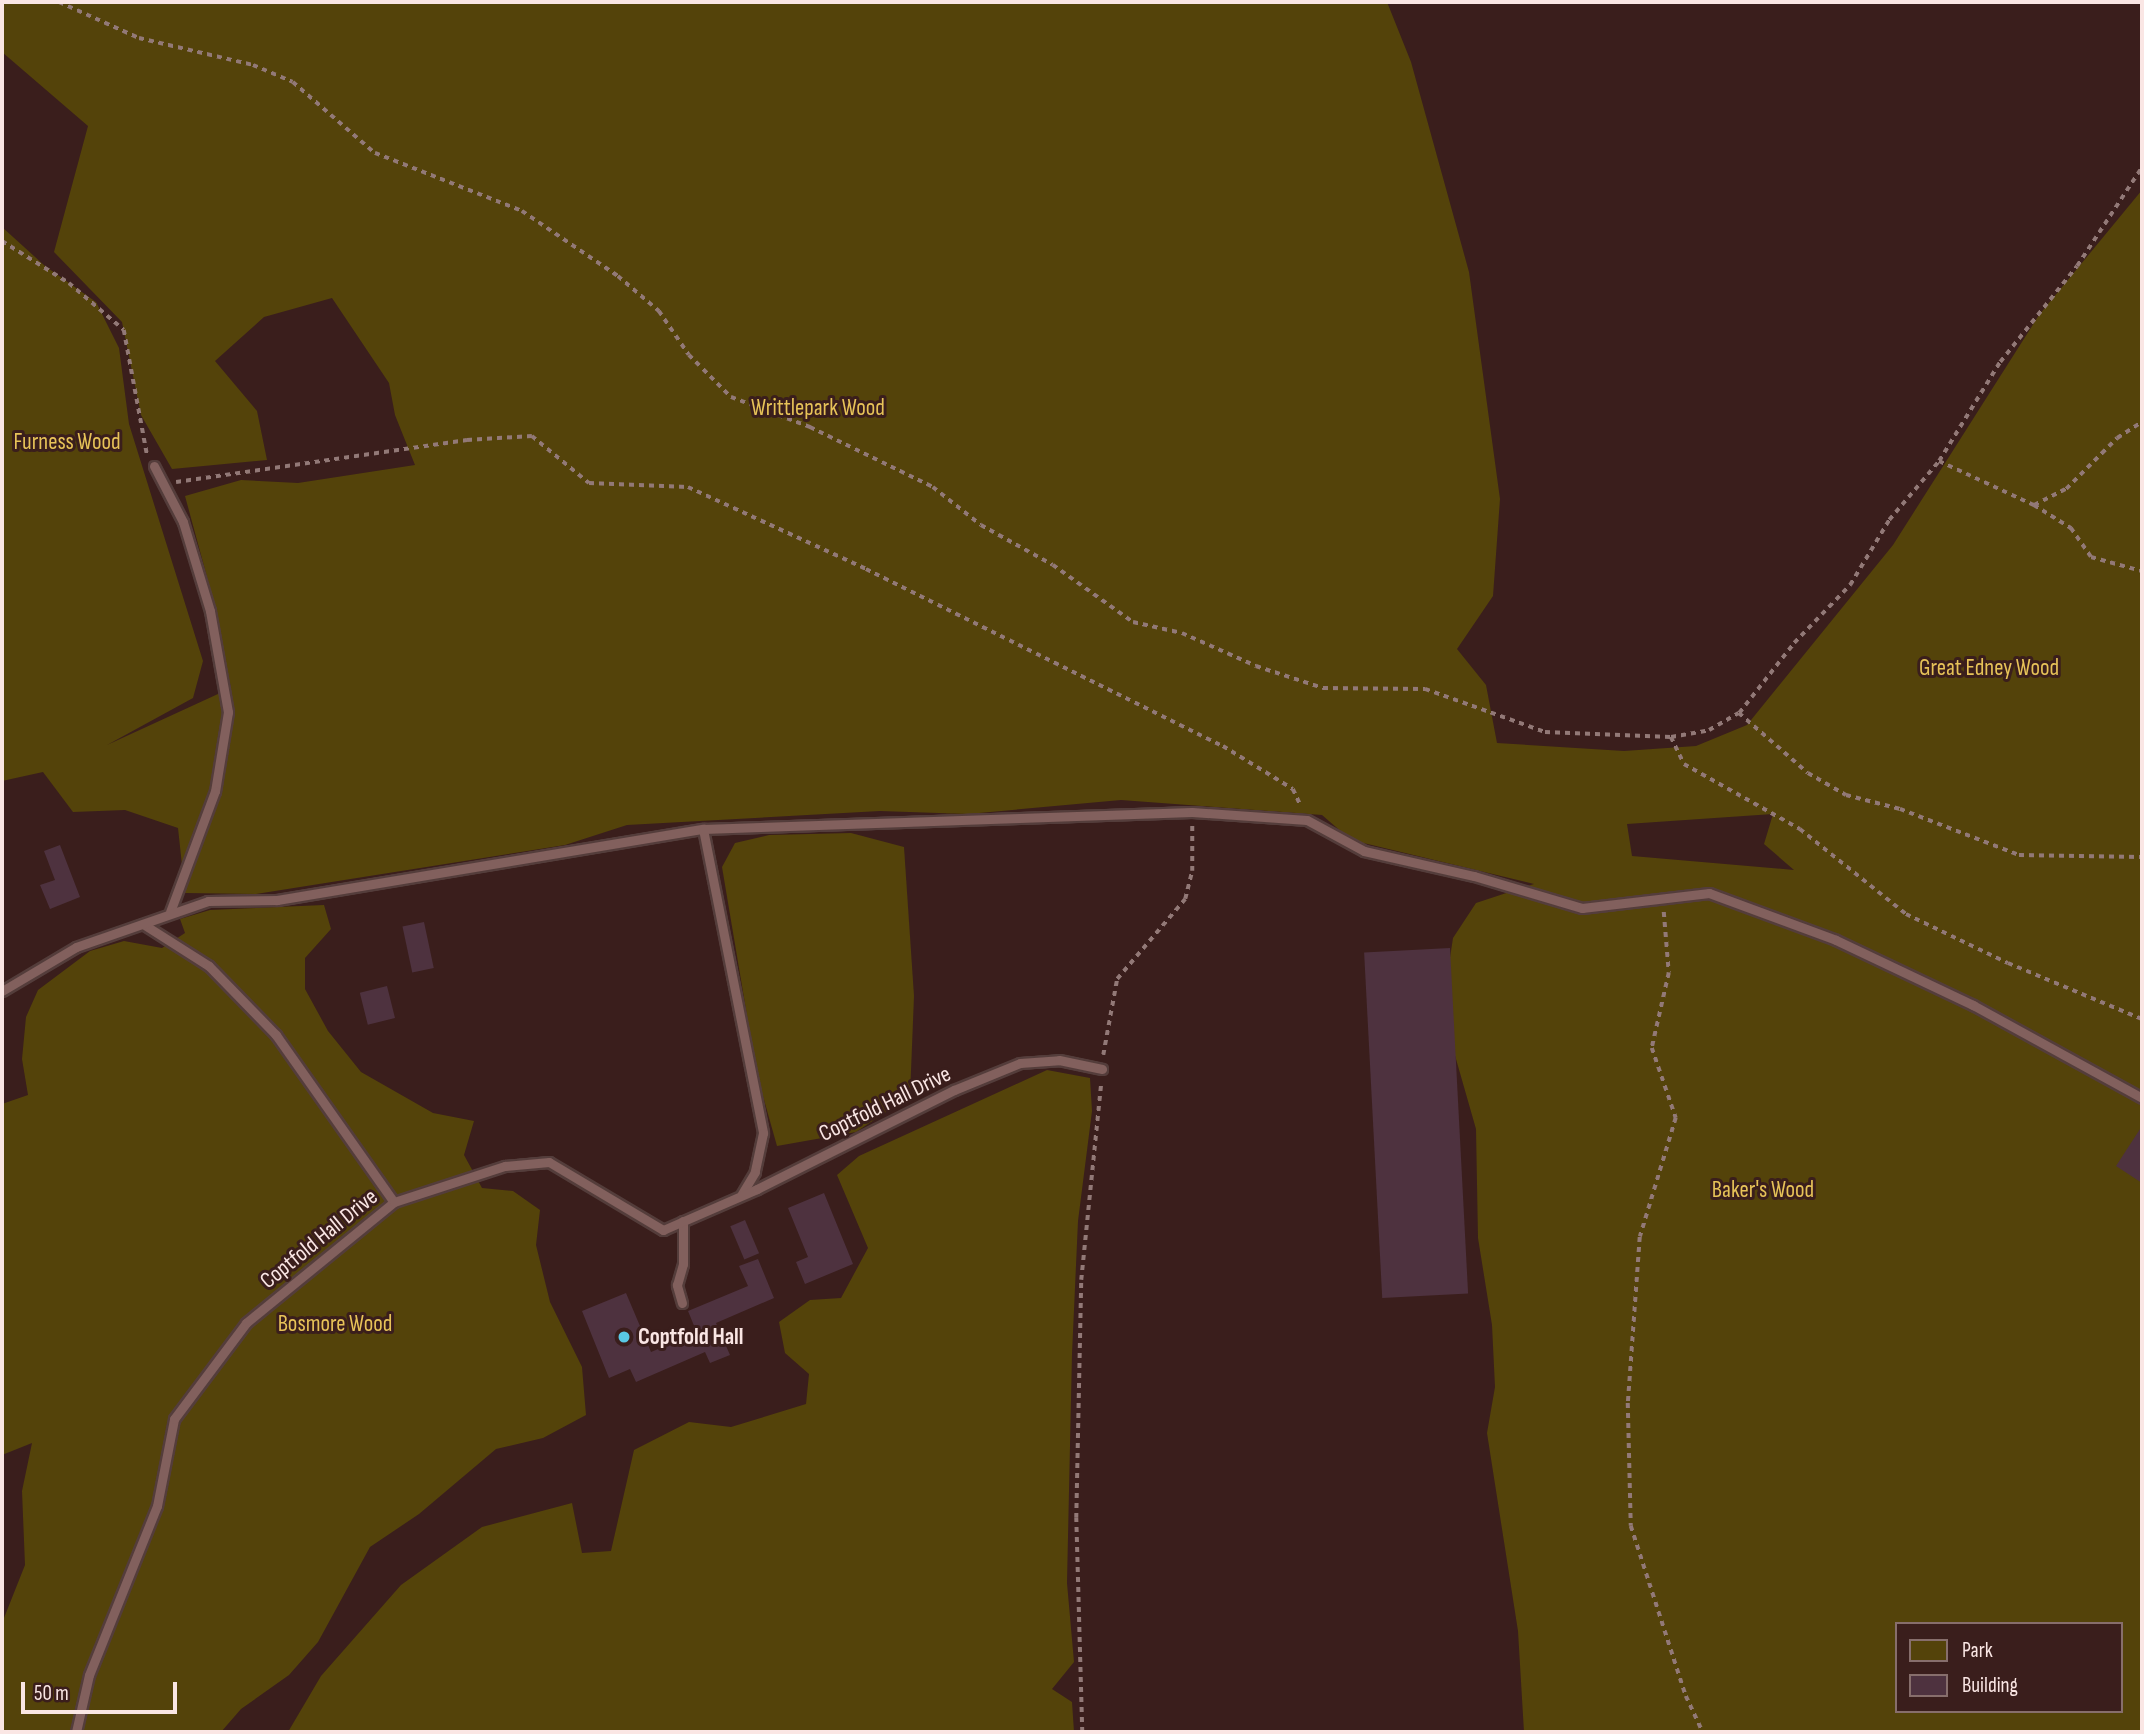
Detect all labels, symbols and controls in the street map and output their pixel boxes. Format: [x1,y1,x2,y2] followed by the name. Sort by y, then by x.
[751,394,885,422] park label: Writtlepark Wood
[13,428,121,456] park label: Furness Wood
[1919,654,2059,682] park label: Great Edney Wood
[815,1060,955,1148] street label: Coptfold Hall Drive
[1712,1176,1814,1204] park label: Baker's Wood
[255,1183,383,1295] street label: Coptfold Hall Drive
[278,1310,392,1338] park label: Bosmore Wood
[638,1323,743,1351] place label: Coptfold Hall
[616,1329,632,1345] marker: Coptfold Hall
[1896,1622,2123,1713] legend
[1962,1638,1993,1663] text: Park
[24,1668,180,1712] scale bar
[1962,1673,2018,1698] text: Building
[34,1681,69,1706] text: 50 m

